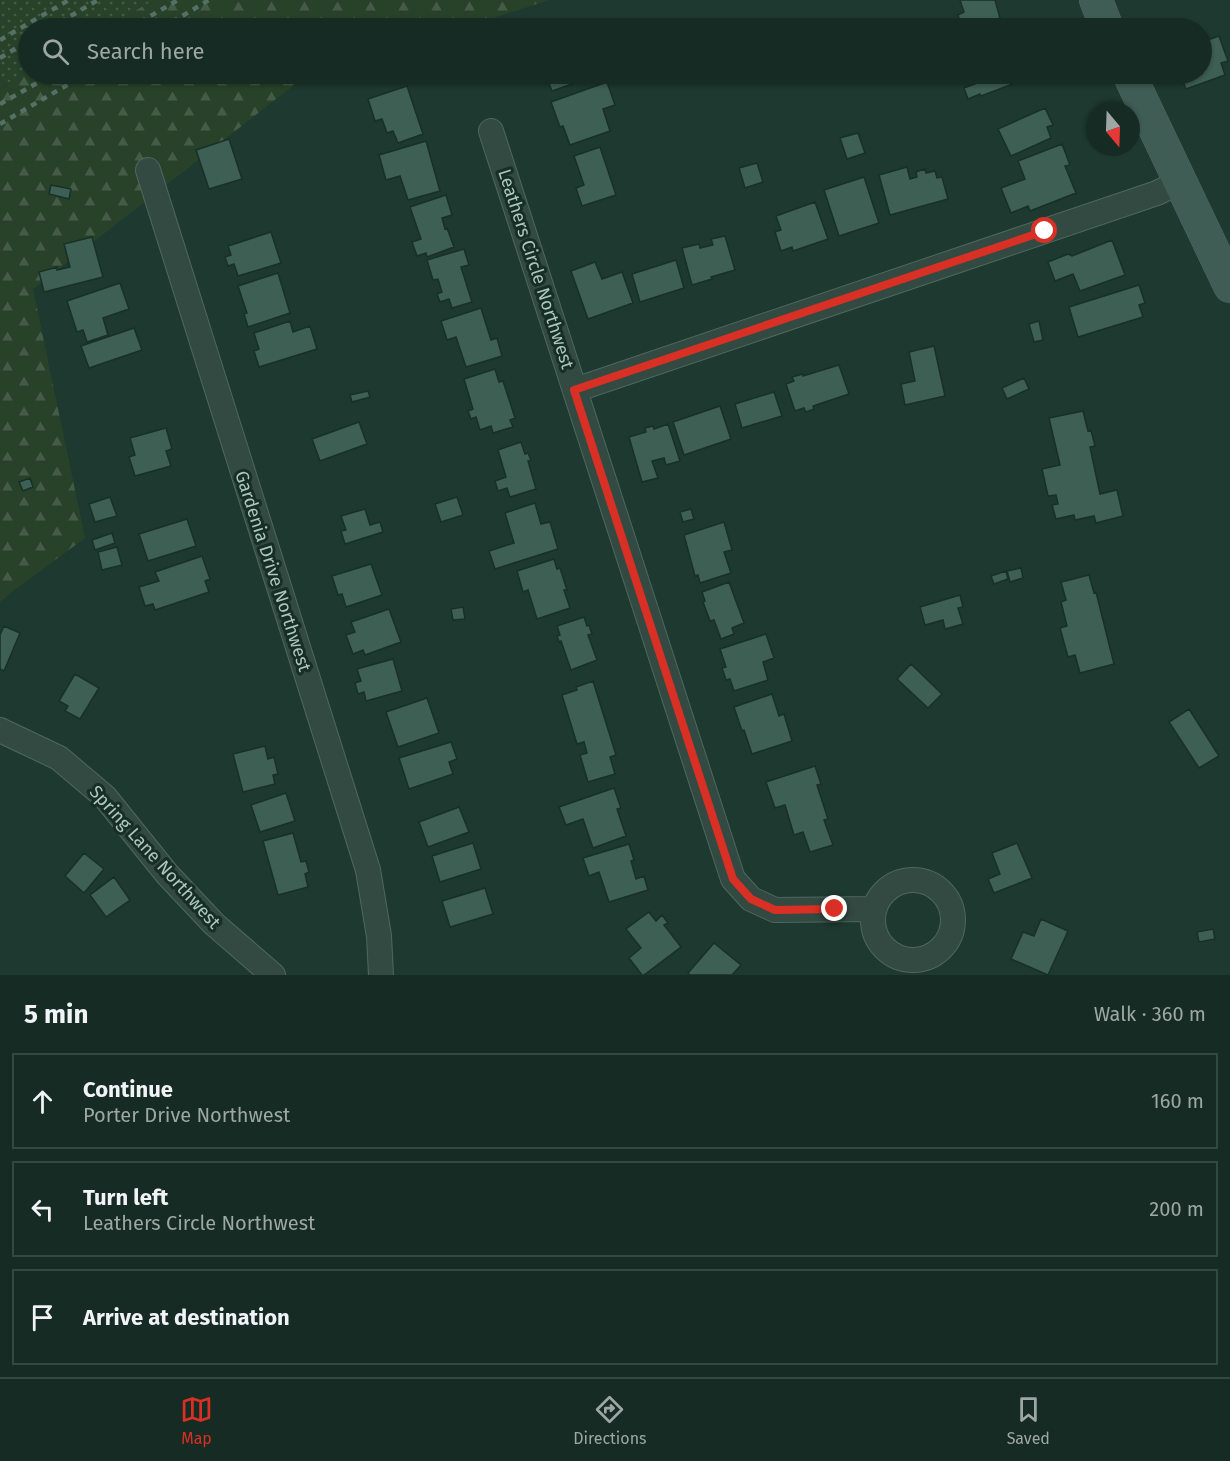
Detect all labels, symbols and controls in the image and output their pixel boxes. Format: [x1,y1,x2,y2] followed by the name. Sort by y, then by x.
[18,18,1212,84] search box
[39,35,72,68] icon: search
[87,38,205,65] text: Search here
[1086,102,1140,156] north arrow
[493,166,579,372] street label: Leathers Circle Northwest
[1031,217,1057,243] route start
[230,468,316,675] street label: Gardenia Drive Northwest
[85,781,226,934] street label: Spring Lane Northwest
[821,895,847,921] route end
[24,999,88,1030] text: 5 min
[1094,1002,1206,1026] text: Walk · 360 m
[83,1076,173,1103] text: Continue
[26,1085,59,1118] icon: ahead
[1151,1089,1204,1113] text: 160 m
[83,1103,290,1127] text: Porter Drive Northwest
[83,1184,168,1211] text: Turn left
[26,1193,59,1226] icon: left
[1149,1197,1204,1221] text: 200 m
[83,1211,315,1235] text: Leathers Circle Northwest
[26,1301,59,1334] icon: arrive
[83,1304,290,1331] text: Arrive at destination
[180,1393,213,1448] tab: Map
[573,1393,647,1448] tab: Directions
[1007,1393,1050,1448] tab: Saved

